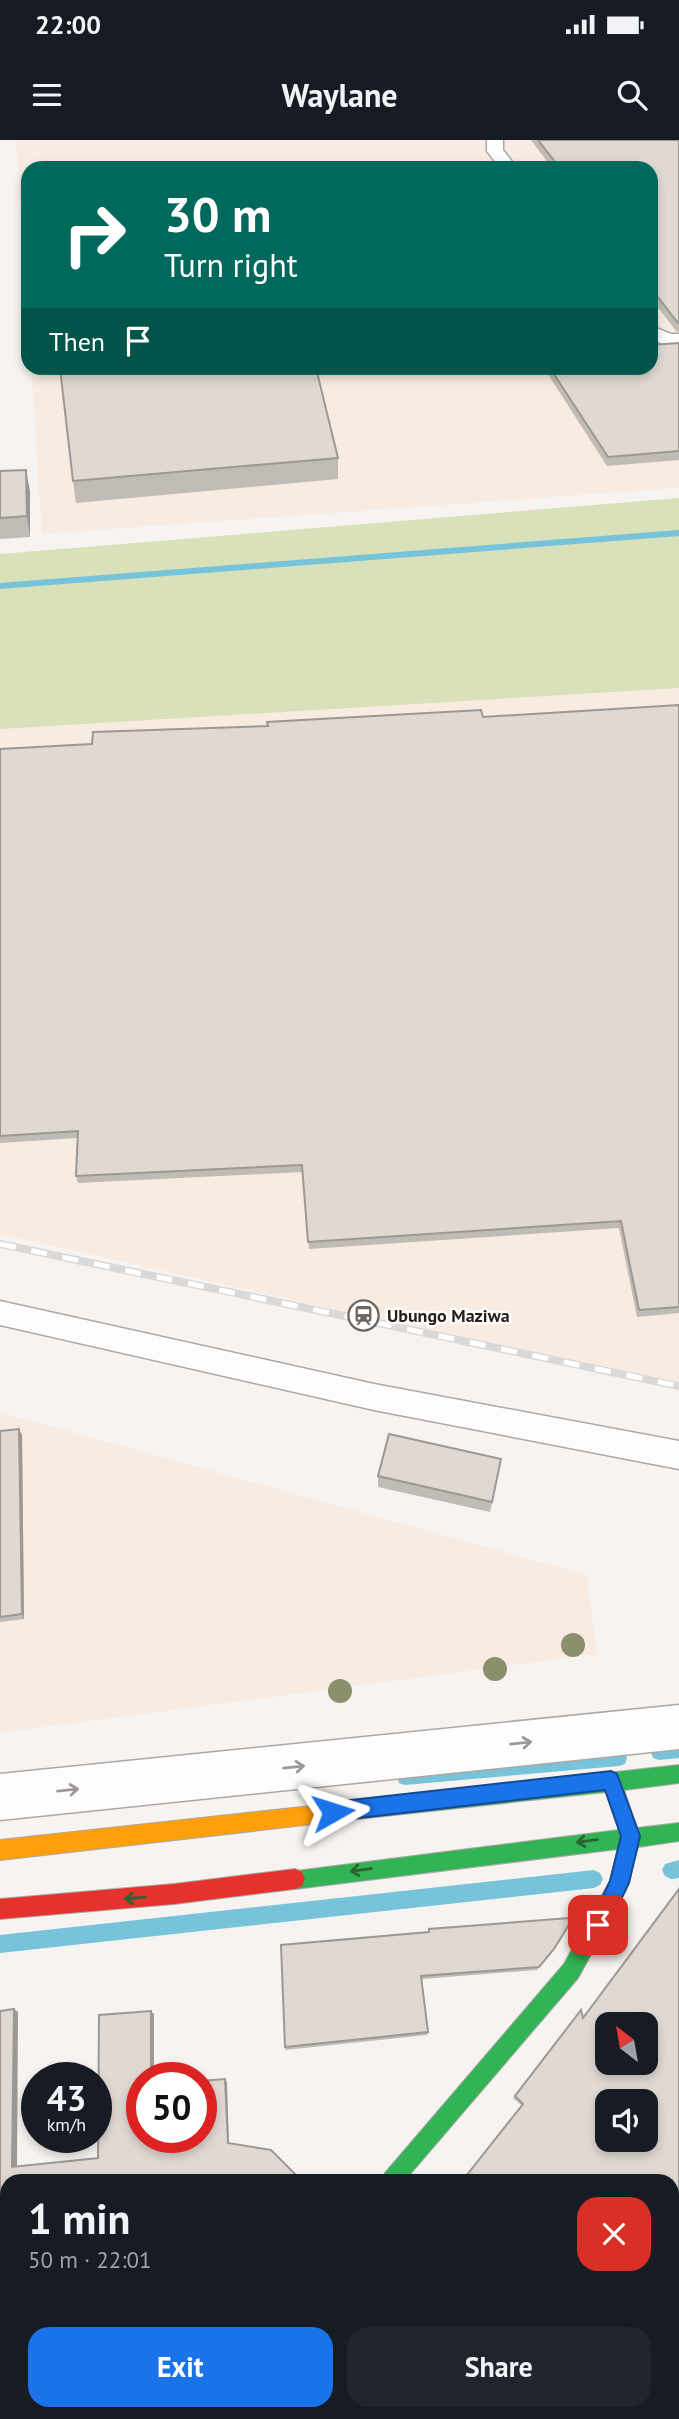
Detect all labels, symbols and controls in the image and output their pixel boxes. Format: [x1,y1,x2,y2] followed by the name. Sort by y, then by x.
[35,8,101,41] text: 22:00
[281,74,398,116] text: Waylane
[28,76,66,114] icon: menu
[613,76,651,114] icon: search
[164,182,271,246] text: 30 m
[49,189,140,280] icon: right
[164,244,298,286] text: Turn right
[119,322,157,360] icon: arrive
[49,325,105,358] text: Then
[347,1299,381,1333] station icon: Ubungo Maziwa
[387,1304,510,1327] place label: Ubungo Maziwa
[509,1737,531,1750] one-way arrow
[282,1760,305,1773] one-way arrow
[296,1775,370,1849] position arrow
[56,1783,79,1796] one-way arrow
[576,1835,599,1848] one-way arrow
[350,1864,373,1877] one-way arrow
[125,1892,147,1905] one-way arrow
[568,1895,628,1955] pin
[579,1906,617,1944] icon: arrive
[595,2012,658,2076] north arrow
[595,2012,658,2152] map controls
[126,2062,217,2153] speed limit sign: 50
[47,2075,86,2121] text: 43
[595,2089,658,2152] button: sound
[47,2113,86,2136] text: km/h
[28,2191,130,2246] text: 1 min
[577,2197,651,2271] button: close
[28,2245,152,2274] text: 50 m · 22:01
[28,2327,333,2407] button: Exit
[347,2327,651,2407] button: Share

